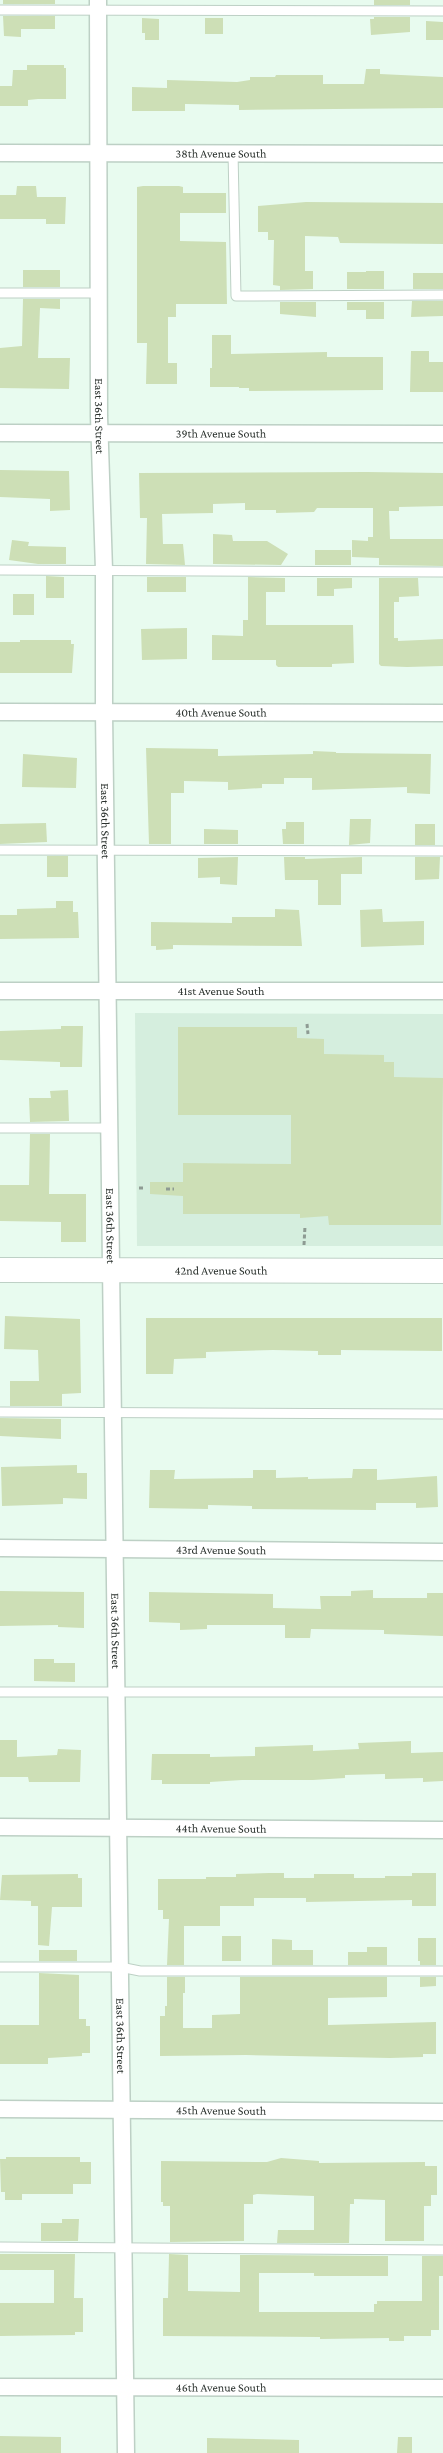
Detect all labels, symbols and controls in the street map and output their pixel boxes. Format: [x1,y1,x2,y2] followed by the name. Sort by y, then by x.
[176,146,267,161] street label: 38th Avenue South
[92,378,107,455] street label: East 36th Street
[176,426,267,441] street label: 39th Avenue South
[175,705,267,720] street label: 40th Avenue South
[98,783,113,860] street label: East 36th Street
[177,984,265,998] street label: 41st Avenue South
[103,1188,118,1265] street label: East 36th Street
[175,1263,268,1278] street label: 42nd Avenue South
[176,1543,267,1557] street label: 43rd Avenue South
[108,1593,123,1670] street label: East 36th Street
[175,1821,267,1836] street label: 44th Avenue South
[113,1998,128,2075] street label: East 36th Street
[176,2103,267,2118] street label: 45th Avenue South
[176,2380,267,2395] street label: 46th Avenue South

